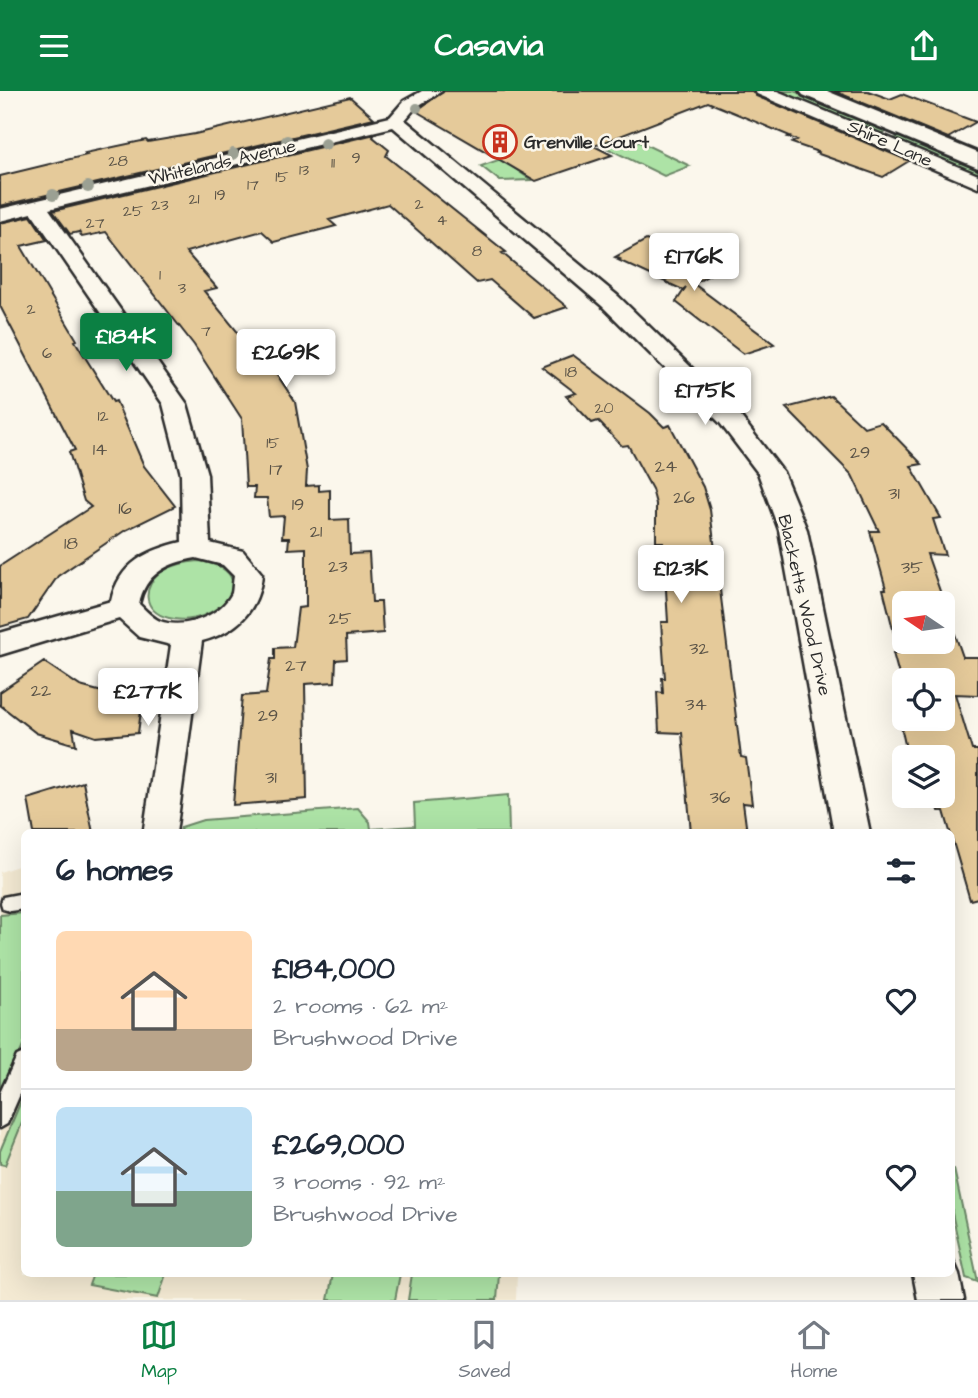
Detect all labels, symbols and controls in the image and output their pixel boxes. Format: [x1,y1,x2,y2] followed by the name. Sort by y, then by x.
[435,23,544,68] text: Casavia
[35,27,73,65] icon: menu
[905,27,943,65] icon: share
[843,114,936,173] street label: Shire Lane
[481,123,519,161] building icon: Grenville Court
[524,130,650,155] place label: Grenville Court
[146,133,299,192] street label: Whitelands Avenue
[351,147,361,169] house number: 9
[108,150,128,172] house number: 28
[331,152,335,174] house number: 11
[299,159,309,181] house number: 13
[275,166,289,188] house number: 15
[247,174,259,196] house number: 17
[214,184,226,206] house number: 19
[188,188,200,210] house number: 21
[414,193,424,215] house number: 2
[151,194,169,216] house number: 23
[123,200,144,222] house number: 25
[437,209,448,231] house number: 4
[86,212,105,234] house number: 27
[645,233,743,293] pin: £176K
[472,240,482,262] house number: 8
[665,240,723,272] text: £176K
[159,264,161,286] house number: 1
[178,277,186,299] house number: 3
[26,298,36,320] house number: 2
[77,313,175,373] pin: £184K
[96,320,156,352] text: £184K
[201,320,211,342] house number: 7
[237,329,335,389] pin: £269K
[252,336,320,368] text: £269K
[42,342,52,364] house number: 6
[565,361,577,383] house number: 18
[656,367,754,427] pin: £175K
[675,374,735,406] text: £175K
[594,397,614,419] house number: 20
[97,405,109,427] house number: 12
[266,432,280,454] house number: 15
[93,437,107,462] house number: 14
[850,440,870,465] house number: 29
[655,454,677,479] house number: 24
[269,457,283,482] house number: 17
[888,481,900,506] house number: 31
[673,485,695,510] house number: 26
[292,492,304,517] house number: 19
[118,496,132,521] house number: 16
[772,512,838,698] street label: Blacketts Wood Drive
[310,519,322,544] house number: 21
[64,531,78,556] house number: 18
[632,545,730,605] pin: £123K
[654,552,708,584] text: £123K
[328,554,348,579] house number: 23
[901,555,923,580] house number: 35
[892,591,956,655] north arrow
[892,591,955,808] map controls
[328,606,352,631] house number: 25
[689,636,709,661] house number: 32
[285,653,307,678] house number: 27
[892,668,955,731] button: locate
[99,669,197,728] pin: £277K
[114,675,182,707] text: £277K
[31,678,52,703] house number: 22
[685,692,707,717] house number: 34
[258,703,278,728] house number: 29
[892,745,955,808] button: layers
[265,765,277,790] house number: 31
[710,785,730,810] house number: 36
[56,850,173,892] text: 6 homes
[882,852,920,890] icon: filters
[273,948,395,990] text: £184,000
[112,959,196,1043] icon: home
[882,982,920,1020] icon: heart
[273,990,448,1022] text: 2 rooms · 62 m²
[273,1022,458,1054] text: Brushwood Drive
[273,1124,404,1166] text: £269,000
[112,1135,196,1219] icon: home
[882,1158,920,1196] icon: heart
[273,1166,446,1198] text: 3 rooms · 92 m²
[273,1198,458,1230] text: Brushwood Drive
[140,1316,178,1385] tab: Map
[458,1316,510,1385] tab: Saved
[791,1316,838,1385] tab: Home

